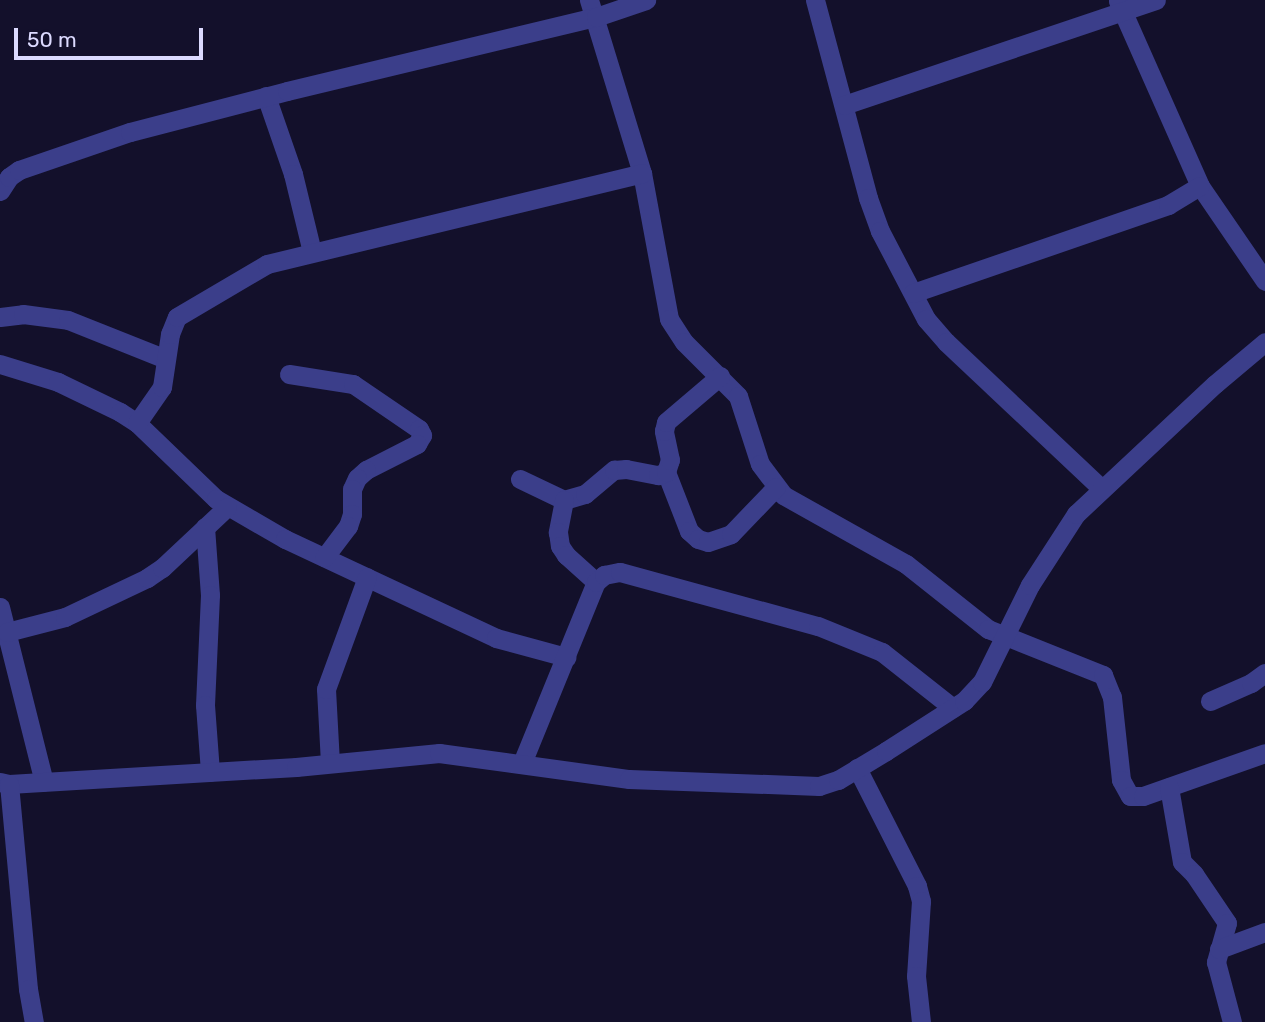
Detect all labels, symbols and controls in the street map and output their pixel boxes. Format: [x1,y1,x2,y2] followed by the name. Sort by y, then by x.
[18,14,206,58] scale bar
[27,27,77,52] text: 50 m

